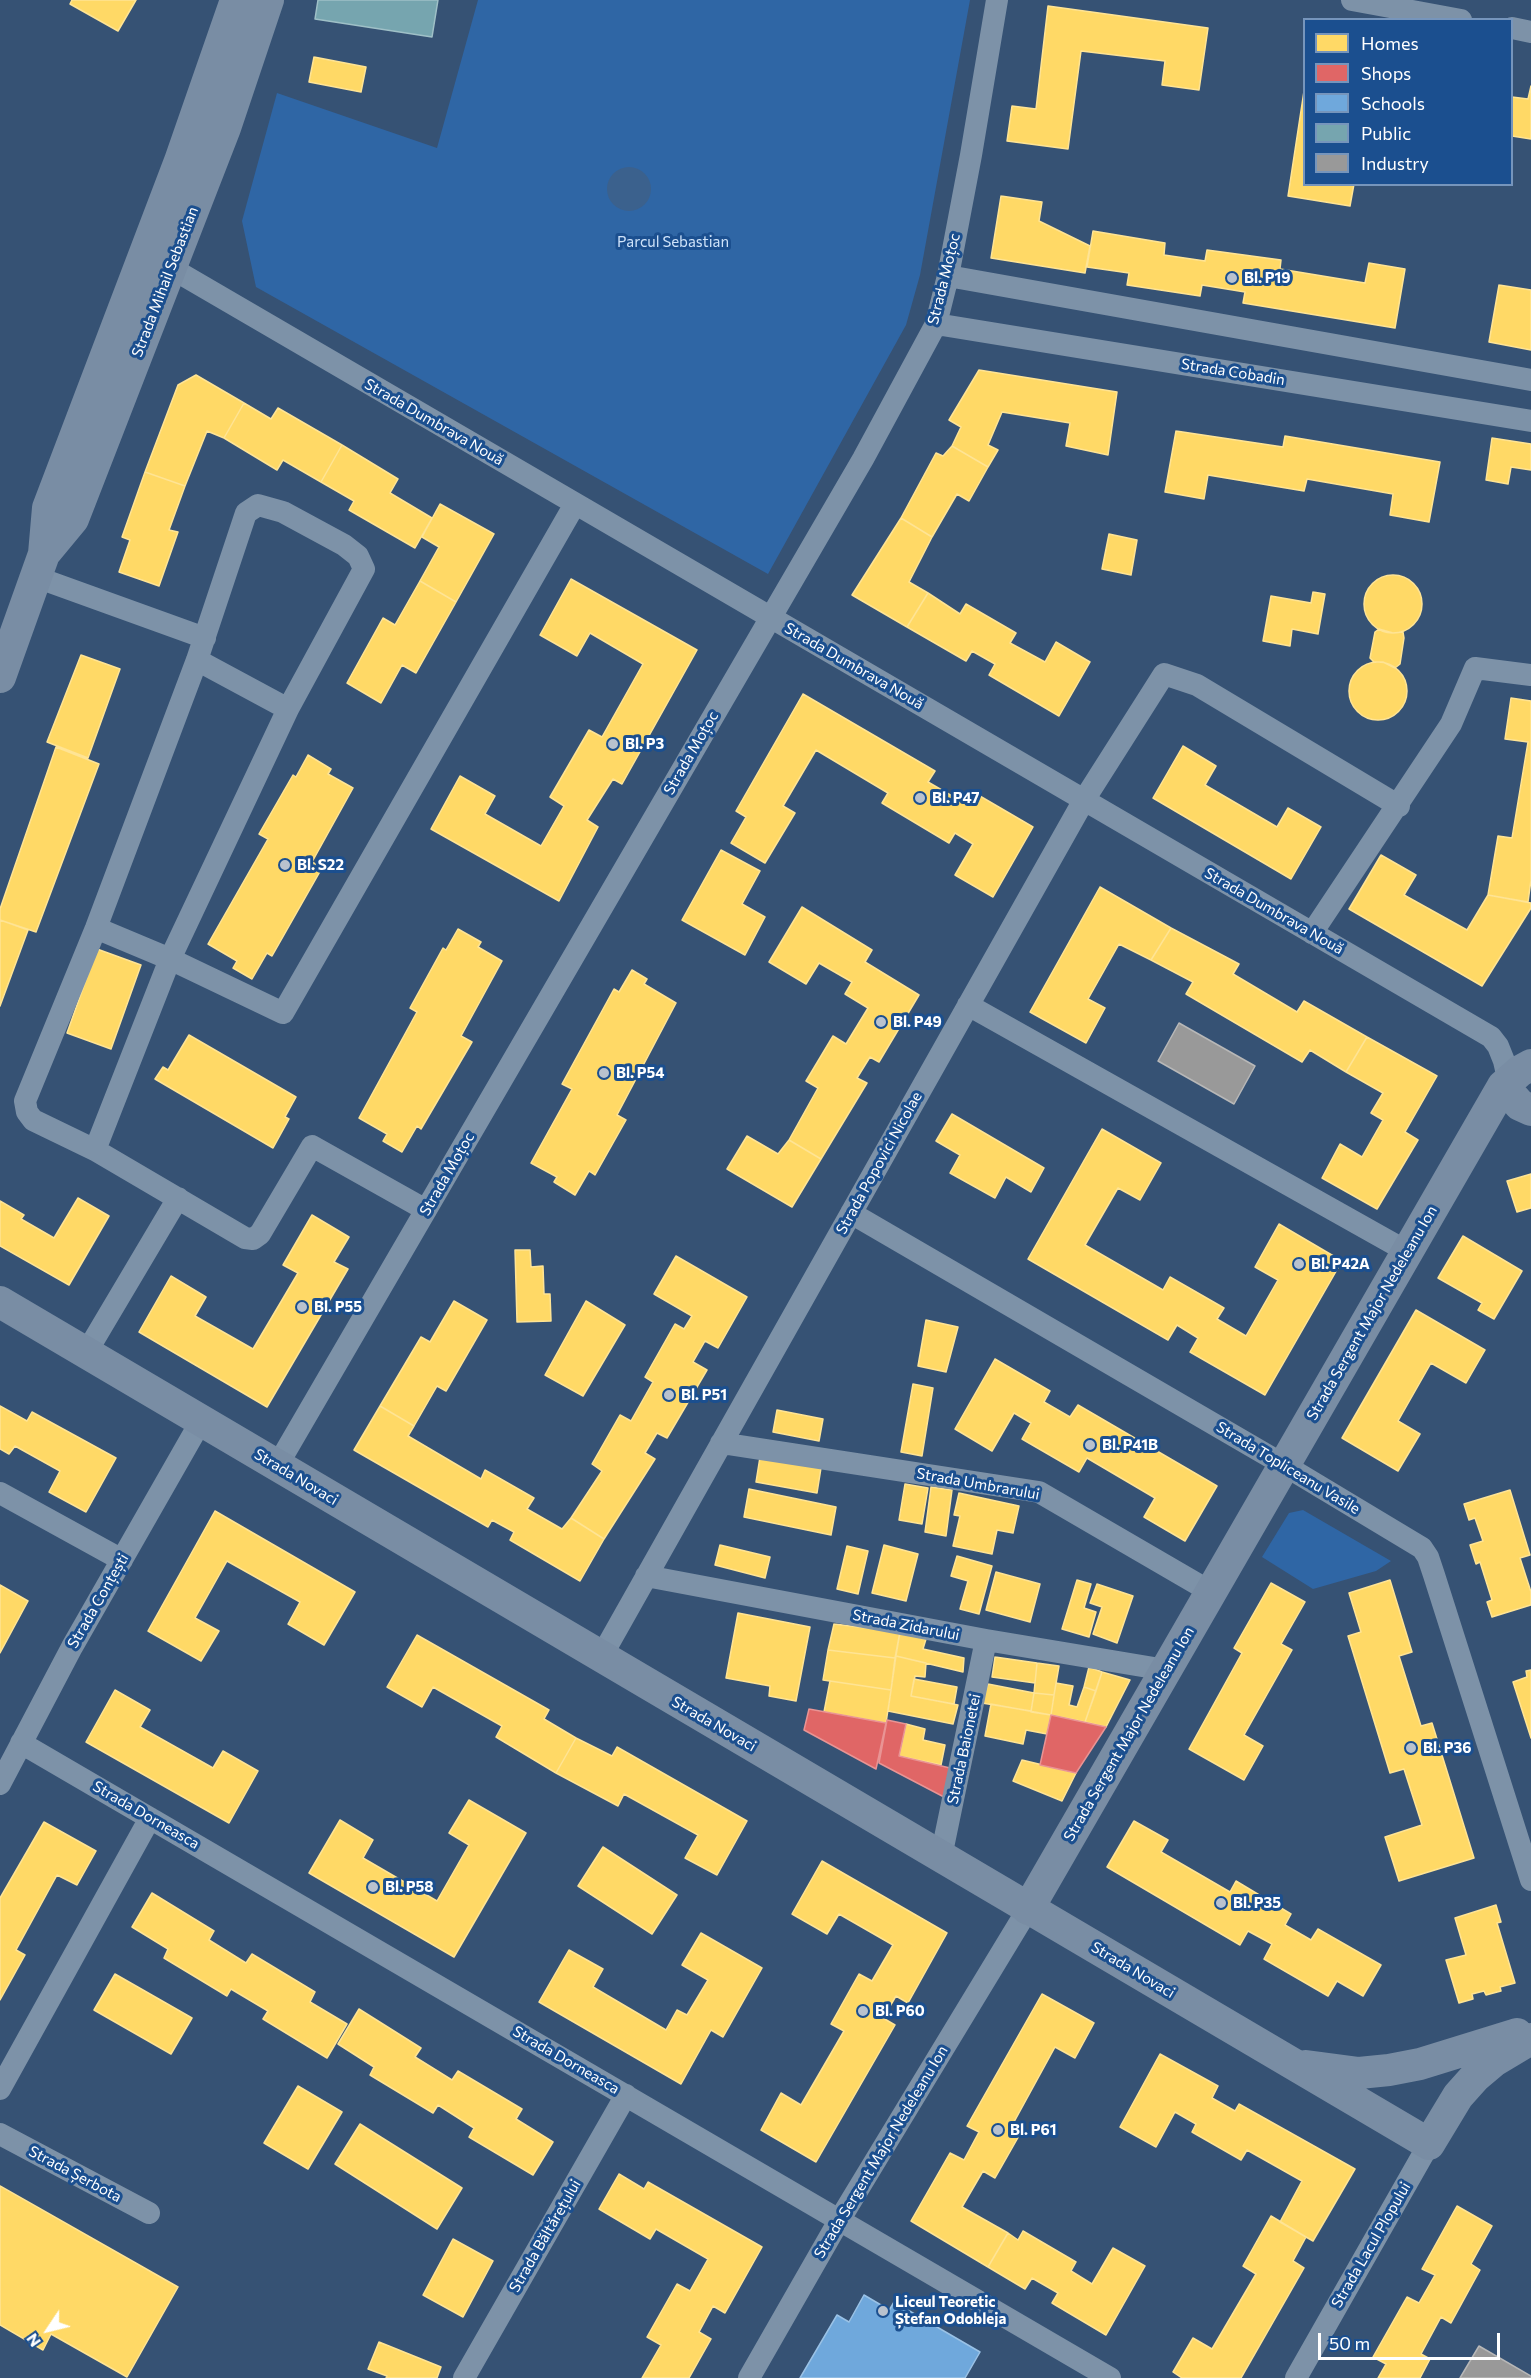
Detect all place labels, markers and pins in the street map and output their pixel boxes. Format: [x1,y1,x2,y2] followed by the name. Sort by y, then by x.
[1244,269,1291,287] place label: Bl. P19
[1225,271,1239,285] marker: Bl. P19
[625,735,664,753] place label: Bl. P3
[606,737,620,751] marker: Bl. P3
[932,789,980,807] place label: Bl. P47
[913,791,927,805] marker: Bl. P47
[297,856,344,874] place label: Bl. S22
[278,858,292,872] marker: Bl. S22
[893,1013,942,1031] place label: Bl. P49
[874,1015,888,1029] marker: Bl. P49
[616,1064,665,1082] place label: Bl. P54
[597,1066,611,1080] marker: Bl. P54
[1311,1255,1370,1273] place label: Bl. P42A
[1292,1257,1306,1271] marker: Bl. P42A
[314,1298,362,1316] place label: Bl. P55
[295,1300,309,1314] marker: Bl. P55
[681,1386,727,1404] place label: Bl. P51
[662,1388,676,1402] marker: Bl. P51
[1102,1436,1158,1454] place label: Bl. P41B
[1083,1438,1097,1452] marker: Bl. P41B
[1423,1739,1472,1757] place label: Bl. P36
[1404,1741,1418,1755] marker: Bl. P36
[385,1878,434,1896] place label: Bl. P58
[366,1880,380,1894] marker: Bl. P58
[1233,1894,1281,1912] place label: Bl. P35
[1214,1896,1228,1910] marker: Bl. P35
[875,2002,925,2020] place label: Bl. P60
[856,2004,870,2018] marker: Bl. P60
[1010,2121,1057,2139] place label: Bl. P61
[991,2123,1005,2137] marker: Bl. P61
[895,2293,1006,2328] place label: Liceul Teoretic Ștefan Odobleja
[876,2304,890,2318] marker: Liceul Teoretic Ștefan Odobleja

